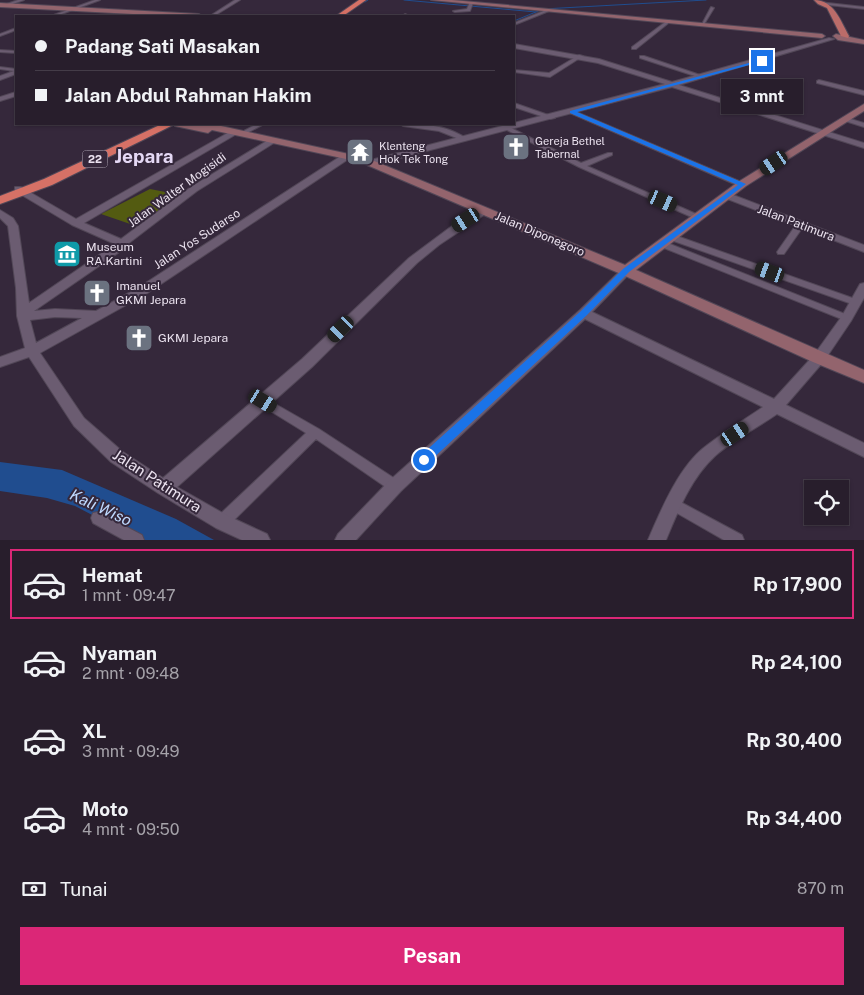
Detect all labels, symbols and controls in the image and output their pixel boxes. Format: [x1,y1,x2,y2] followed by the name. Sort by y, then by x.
[65,35,260,57] text: Padang Sati Masakan
[751,50,773,72] route end
[721,78,803,114] callout: 3 mnt
[65,84,312,106] text: Jalan Abdul Rahman Hakim
[740,87,784,106] text: 3 mnt
[501,132,531,162] church icon: Gereja Bethel Tabernal
[535,135,605,160] place label: Gereja Bethel Tabernal
[345,137,375,167] temple icon: Klenteng Hok Tek Tong
[379,140,449,165] place label: Klenteng Hok Tek Tong
[114,145,174,167] district label: Jepara
[757,148,790,178] car
[82,150,108,168] road number: 22
[125,150,229,230] street label: Jalan Walter Mogisidi
[646,188,679,214] car
[755,202,837,244] street label: Jalan Patimura
[151,206,243,272] street label: Jalan Yos Sudarso
[449,206,482,234] car
[493,209,587,259] street label: Jalan Diponegoro
[52,239,82,269] museum icon: Museum RA.Kartini
[86,240,142,268] place label: Museum RA.Kartini
[753,260,786,284] car
[82,278,112,308] church icon: Imanuel GKMI Jepara
[116,279,186,307] place label: Imanuel GKMI Jepara
[325,313,356,345] car
[124,323,154,353] church icon: GKMI Jepara
[158,331,228,345] place label: GKMI Jepara
[246,387,279,415] car
[718,419,751,449] car
[110,446,205,515] street label: Jalan Patimura
[413,449,435,471] route start
[804,480,849,525] map controls
[804,480,849,525] button: locate
[67,485,135,530] water label: Kali Wiso
[22,562,67,607] icon: car
[82,564,143,586] text: Hemat
[753,573,842,595] text: Rp 17,900
[82,586,176,605] text: 1 mnt · 09:47
[22,640,67,685] icon: car
[82,642,157,664] text: Nyaman
[751,651,842,673] text: Rp 24,100
[82,664,179,683] text: 2 mnt · 09:48
[22,718,67,763] icon: car
[82,720,107,742] text: XL
[746,729,842,751] text: Rp 30,400
[82,742,180,761] text: 3 mnt · 09:49
[22,796,67,841] icon: car
[82,798,128,820] text: Moto
[746,807,842,829] text: Rp 34,400
[82,820,180,839] text: 4 mnt · 09:50
[20,875,48,903] icon: cash
[60,878,108,900] text: Tunai
[797,879,844,898] text: 870 m
[20,927,844,985] button: Pesan

